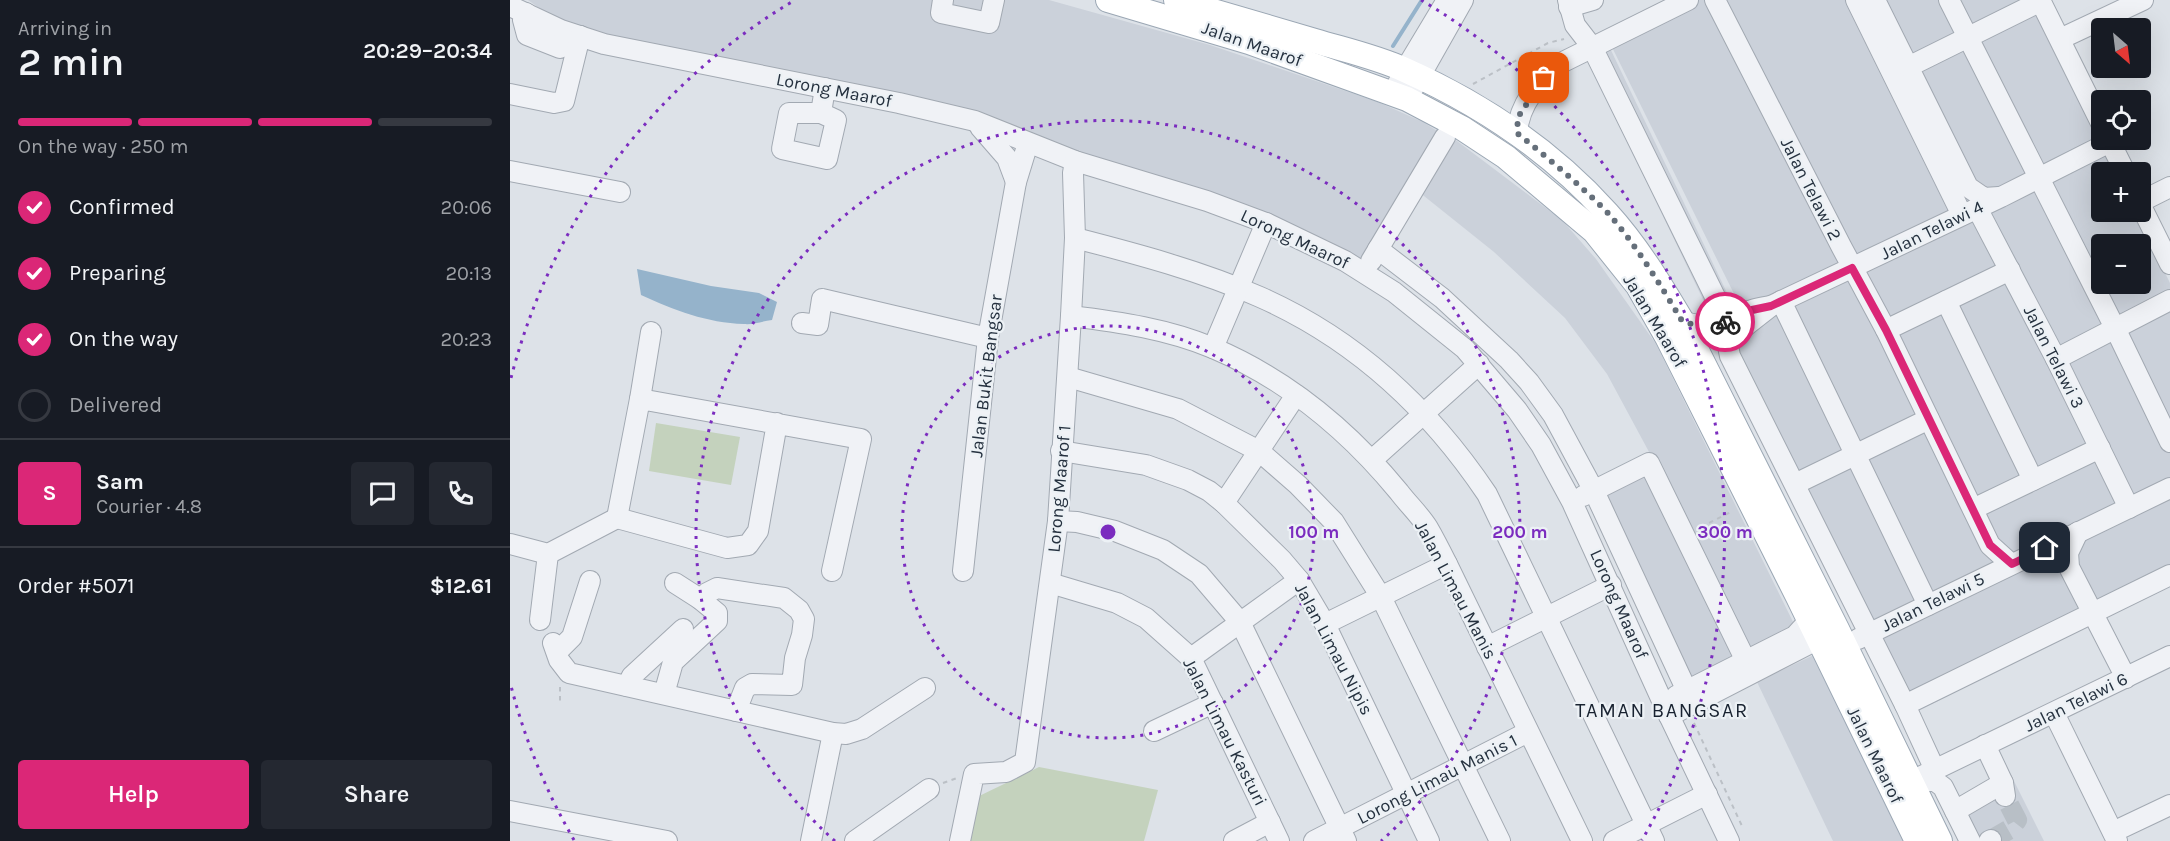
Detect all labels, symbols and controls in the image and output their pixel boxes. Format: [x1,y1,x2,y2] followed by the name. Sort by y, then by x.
[18,17,112,40] text: Arriving in
[1199,17,1306,72] street label: Jalan Maarof
[2091,18,2151,78] north arrow
[2091,18,2151,294] map controls
[363,38,492,64] text: 20:29–20:34
[18,39,124,85] text: 2 min
[1518,52,1569,103] pin
[1527,61,1560,94] icon: bag
[774,68,895,112] street label: Lorong Maarof
[2091,90,2151,150] button: locate
[1776,134,1846,244] street label: Jalan Telawi 2
[18,135,188,158] text: On the way · 250 m
[2091,162,2151,222] button: +
[18,191,51,224] icon: check
[69,194,175,220] text: Confirmed
[441,196,492,219] text: 20:06
[1877,196,1987,264] street label: Jalan Telawi 4
[1237,204,1354,274] street label: Lorong Maarof
[2091,234,2151,294] button: −
[18,257,51,290] icon: check
[69,260,166,286] text: Preparing
[446,262,492,285] text: 20:13
[1619,270,1692,372] street label: Jalan Maarof
[1695,292,1755,352] courier
[965,293,1007,459] street label: Jalan Bukit Bangsar
[2019,302,2089,412] street label: Jalan Telawi 3
[1709,306,1742,339] icon: bike
[18,323,51,356] icon: check
[69,326,178,352] text: On the way
[441,328,492,351] text: 20:23
[69,392,162,418] text: Delivered
[1042,424,1076,554] street label: Lorong Maarof 1
[351,462,414,525] button: chat
[429,462,492,525] button: phone
[96,469,144,495] text: Sam
[42,480,57,506] text: S
[96,495,202,518] text: Courier · 4.8
[1410,517,1502,663] street label: Jalan Limau Manis
[1289,521,1339,543] text: 100 m
[1492,521,1548,543] text: 200 m
[1697,521,1753,543] text: 300 m
[1098,522,1118,542] centre of rings
[2019,522,2070,573] pin
[2028,531,2061,564] icon: home
[1585,546,1653,663] street label: Lorong Maarof
[1878,568,1988,636] street label: Jalan Telawi 5
[18,573,135,599] text: Order #5071
[430,573,492,599] text: $12.61
[1290,579,1378,719] street label: Jalan Limau Nipis
[1178,654,1272,810] street label: Jalan Limau Kasturi
[2021,668,2131,736] street label: Jalan Telawi 6
[1575,699,1749,722] district label: TAMAN BANGSAR
[1842,703,1908,808] street label: Jalan Maarof
[1353,729,1521,829] street label: Lorong Limau Manis 1
[18,760,249,829] button: Help
[261,760,492,829] button: Share

